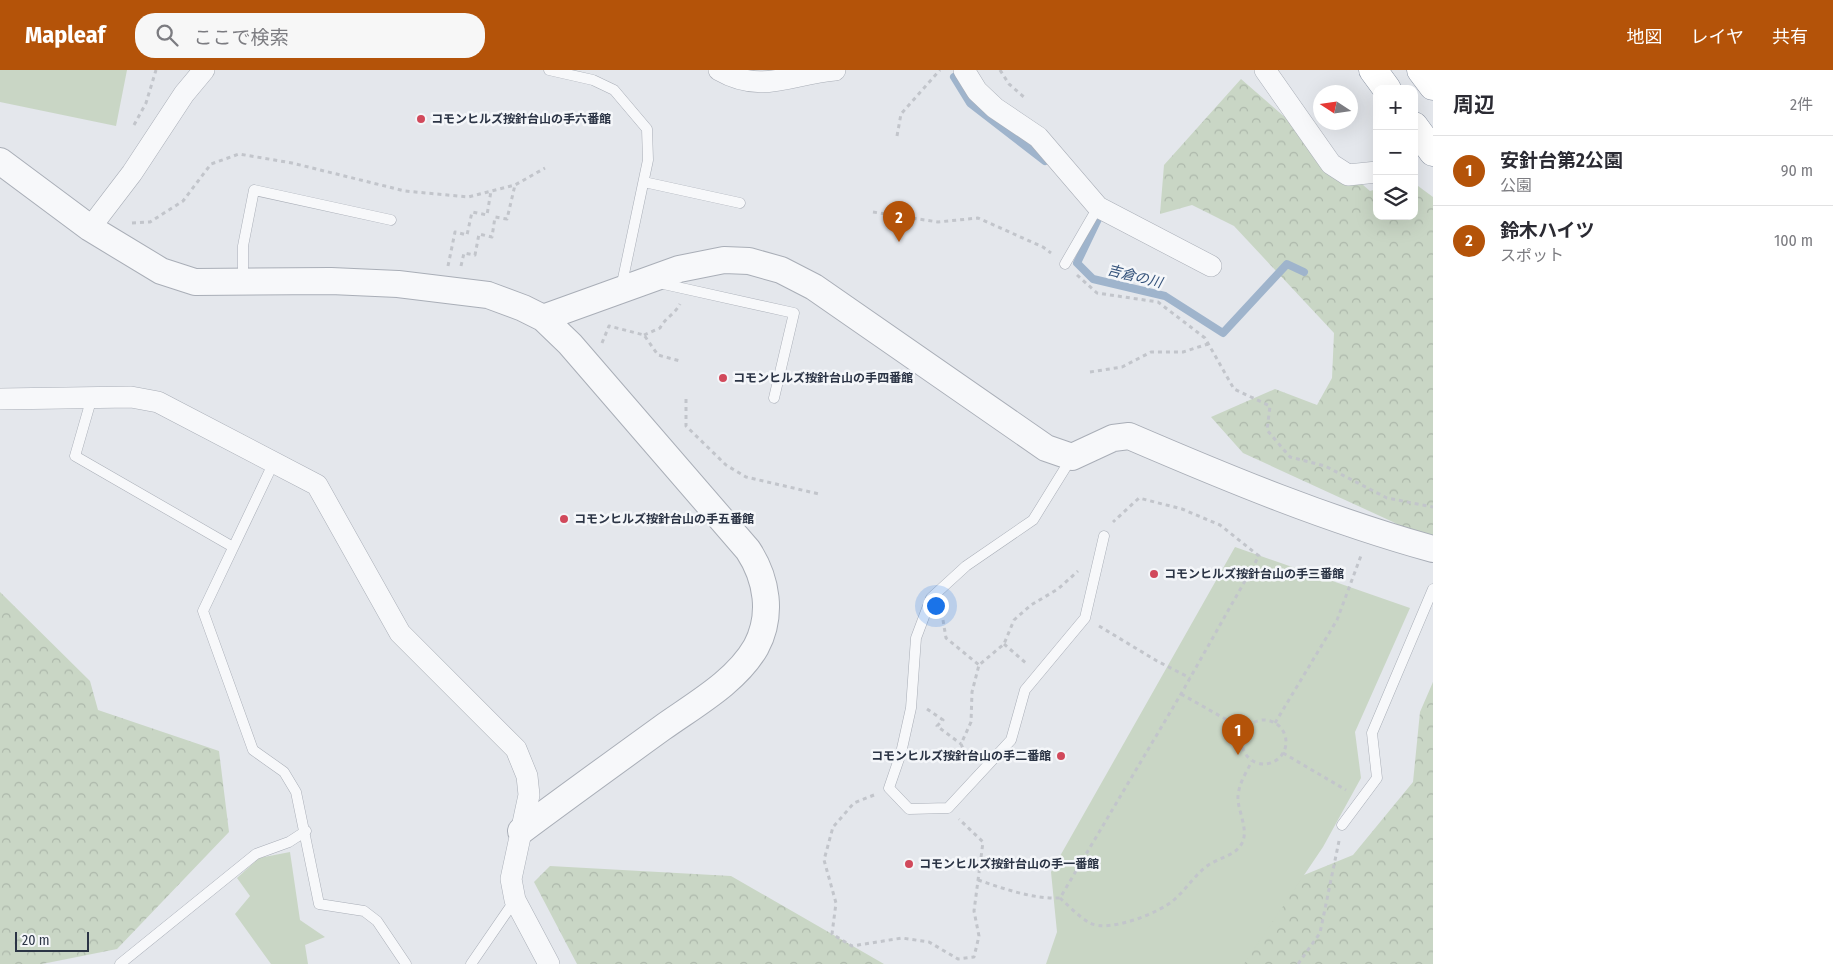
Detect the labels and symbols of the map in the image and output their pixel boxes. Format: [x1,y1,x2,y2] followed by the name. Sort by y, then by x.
[1313,85,1358,130] north arrow
[431,112,611,126] place label: コモンヒルズ按針台山の手六番館
[415,113,427,125] marker: コモンヒルズ按針台山の手六番館
[883,201,915,242] pin: 2
[1106,261,1166,292] water label: 吉倉の川
[733,371,913,385] place label: コモンヒルズ按針台山の手四番館
[717,372,729,384] marker: コモンヒルズ按針台山の手四番館
[574,512,754,526] place label: コモンヒルズ按針台山の手五番館
[558,513,570,525] marker: コモンヒルズ按針台山の手五番館
[1164,567,1344,581] place label: コモンヒルズ按針台山の手三番館
[1148,568,1160,580] marker: コモンヒルズ按針台山の手三番館
[923,593,949,619] your location
[1222,714,1254,755] pin: 1
[871,749,1051,763] place label: コモンヒルズ按針台山の手二番館
[1055,750,1067,762] marker: コモンヒルズ按針台山の手二番館
[919,857,1099,871] place label: コモンヒルズ按針台山の手一番館
[903,858,915,870] marker: コモンヒルズ按針台山の手一番館
[15,929,89,952] scale bar

